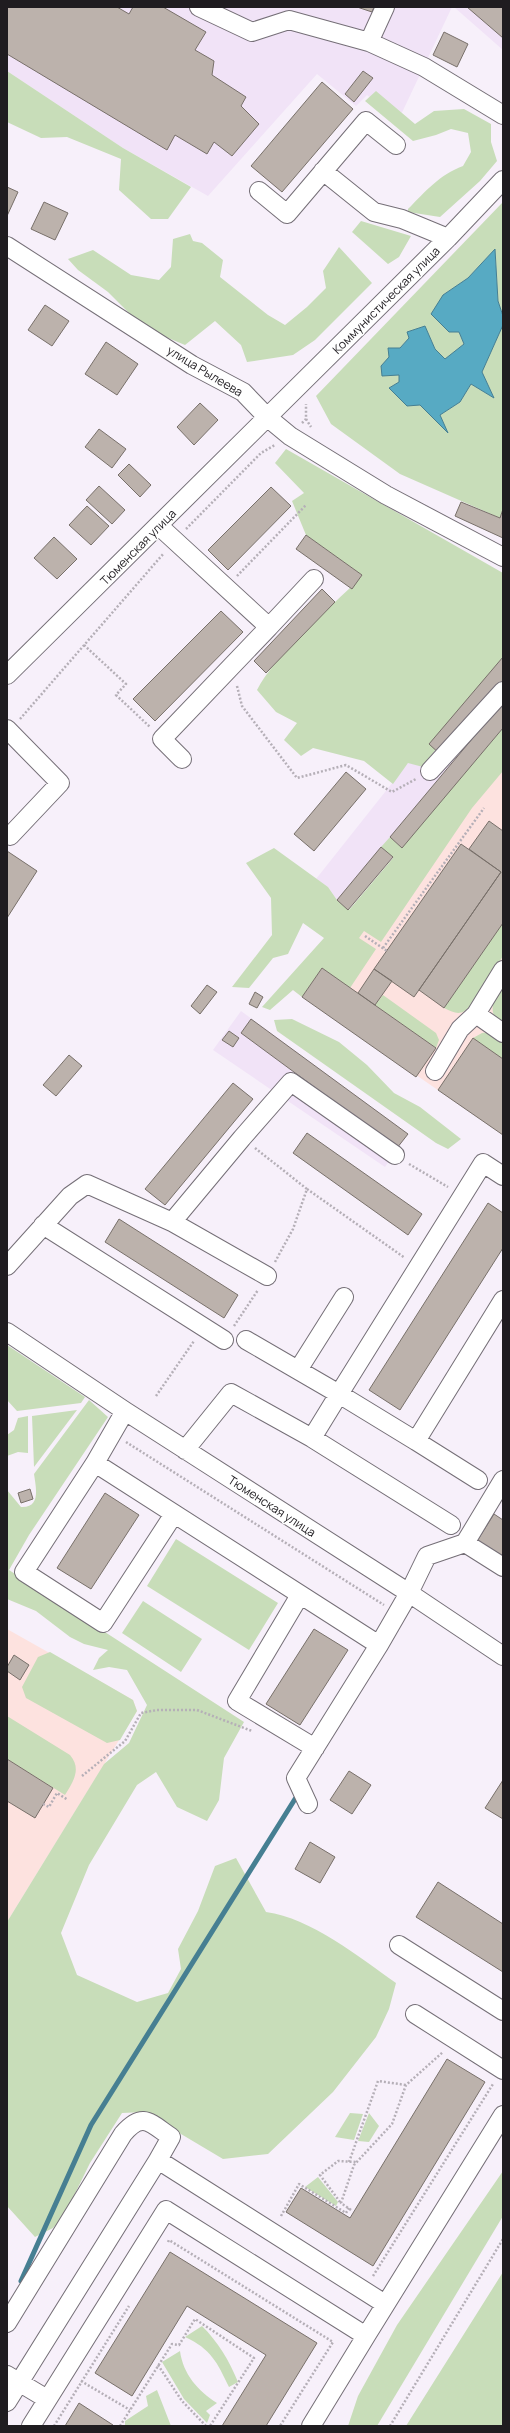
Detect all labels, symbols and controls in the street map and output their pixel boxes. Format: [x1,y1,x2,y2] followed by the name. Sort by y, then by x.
[328,242,444,358] street label: Коммунистическая улица
[164,342,246,400] street label: улица Рылеева
[96,505,180,589] street label: Тюменская улица
[225,1471,319,1541] street label: Тюменская улица

